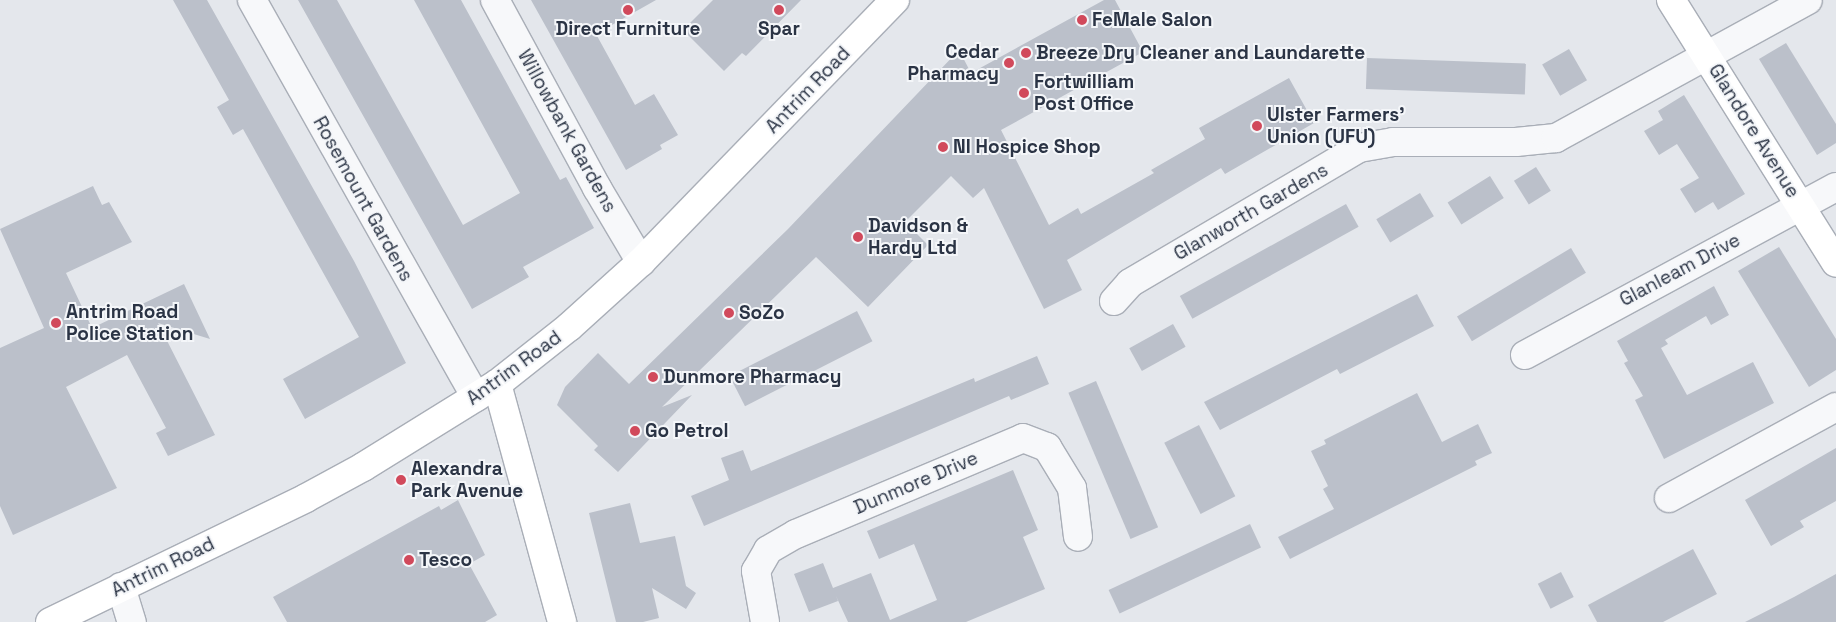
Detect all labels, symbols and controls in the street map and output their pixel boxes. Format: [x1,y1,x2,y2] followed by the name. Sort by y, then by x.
[622,4,634,16] marker: Direct Furniture
[773,4,785,16] marker: Spar
[1092,9,1212,31] place label: FeMale Salon
[1076,14,1088,26] marker: FeMale Salon
[556,18,700,40] place label: Direct Furniture
[758,18,800,40] place label: Spar
[907,41,999,85] place label: Cedar Pharmacy
[761,42,855,138] street label: Antrim Road
[1036,42,1365,64] place label: Breeze Dry Cleaner and Laundarette
[513,46,621,216] street label: Willowbank Gardens
[1020,47,1032,59] marker: Breeze Dry Cleaner and Laundarette
[1003,57,1015,69] marker: Cedar Pharmacy
[1704,60,1804,202] street label: Glandore Avenue
[1034,71,1134,115] place label: Fortwilliam Post Office
[1018,87,1030,99] marker: Fortwilliam Post Office
[1267,104,1404,148] place label: Ulster Farmers' Union (UFU)
[308,113,418,285] street label: Rosemount Gardens
[1251,120,1263,132] marker: Ulster Farmers' Union (UFU)
[953,136,1101,158] place label: NI Hospice Shop
[937,141,949,153] marker: NI Hospice Shop
[1170,159,1332,265] street label: Glanworth Gardens
[868,215,968,259] place label: Davidson & Hardy Ltd
[1616,229,1744,311] street label: Glanleam Drive
[852,231,864,243] marker: Davidson & Hardy Ltd
[66,301,193,345] place label: Antrim Road Police Station
[739,302,785,324] place label: SoZo
[723,307,735,319] marker: SoZo
[50,317,62,329] marker: Antrim Road Police Station
[462,326,566,410] street label: Antrim Road
[663,366,841,388] place label: Dunmore Pharmacy
[647,371,659,383] marker: Dunmore Pharmacy
[645,420,728,442] place label: Go Petrol
[629,425,641,437] marker: Go Petrol
[851,447,981,519] street label: Dunmore Drive
[411,458,524,502] place label: Alexandra Park Avenue
[395,474,407,486] marker: Alexandra Park Avenue
[108,532,218,602] street label: Antrim Road
[419,549,472,571] place label: Tesco
[403,554,415,566] marker: Tesco

